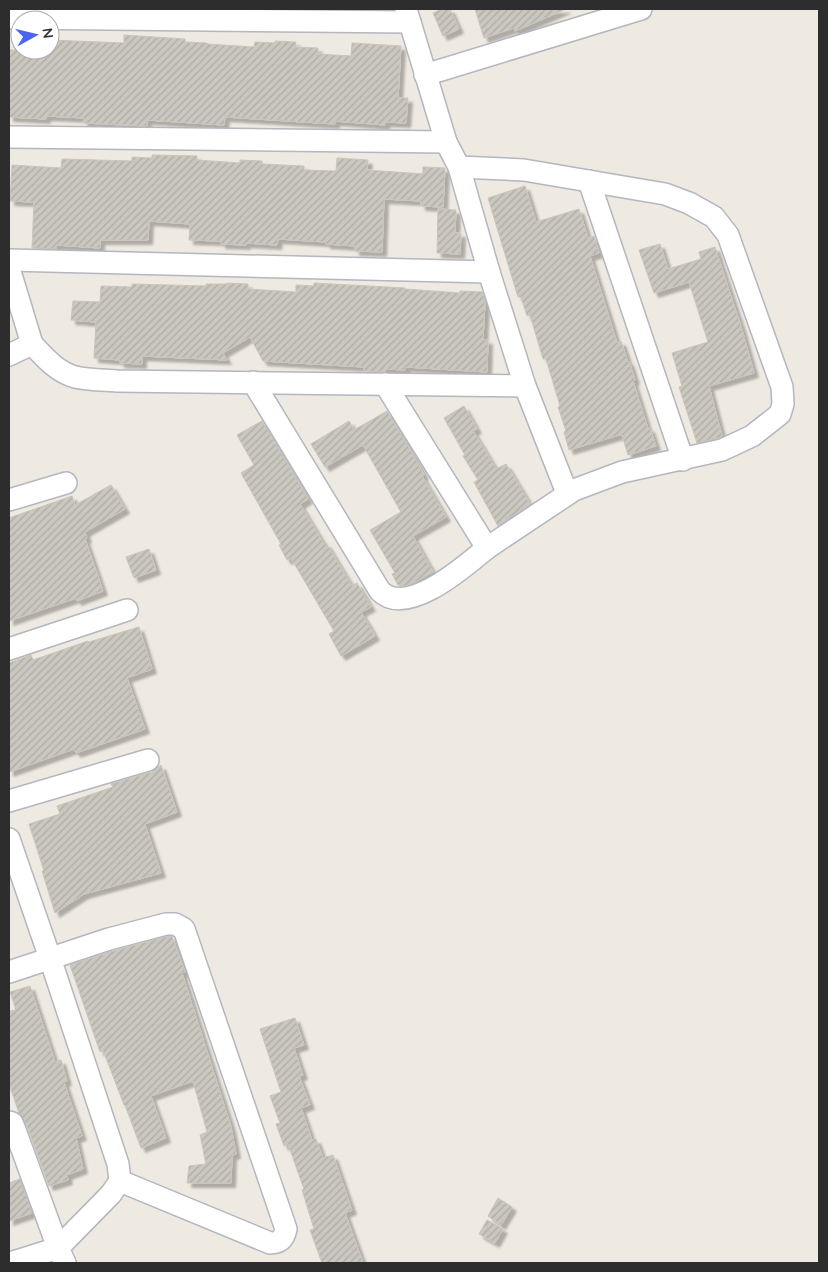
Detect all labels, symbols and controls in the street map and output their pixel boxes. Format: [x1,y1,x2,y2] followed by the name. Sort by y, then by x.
[10,10,60,60] north arrow
[38,27,58,40] text: N

